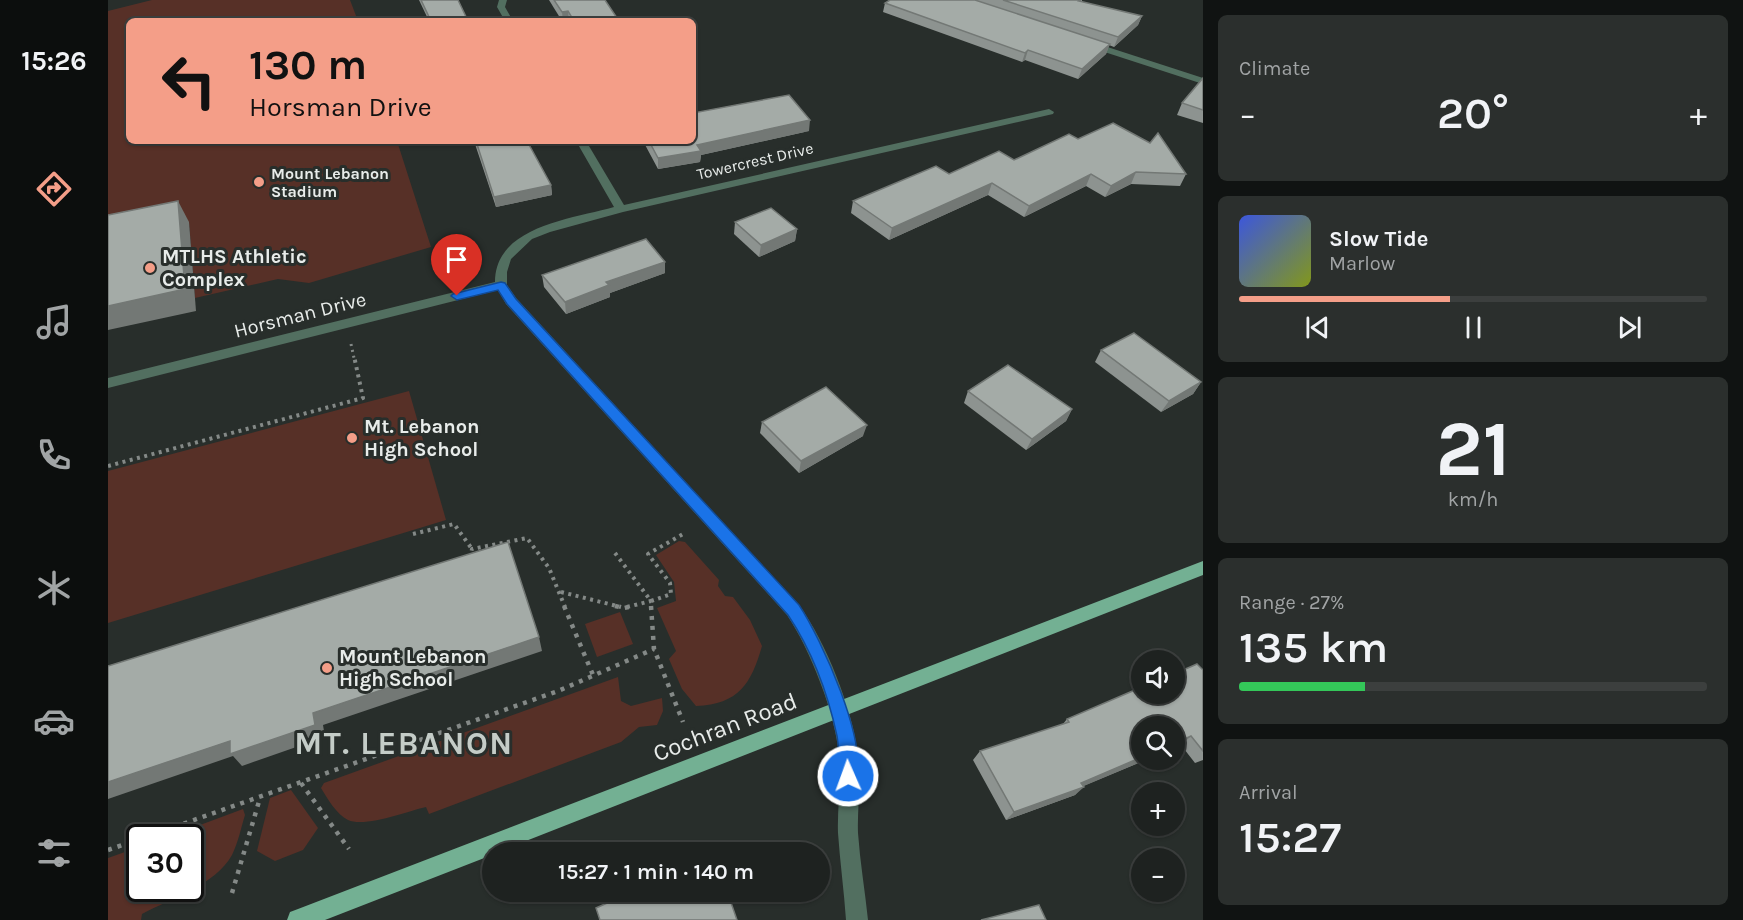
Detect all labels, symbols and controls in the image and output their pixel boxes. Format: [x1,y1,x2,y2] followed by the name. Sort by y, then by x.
[249,40,367,90] text: 130 m
[150,42,228,120] icon: left
[21,45,87,77] text: 15:26
[1239,57,1310,80] text: Climate
[1437,87,1509,139] text: 20°
[249,91,432,123] text: Horsman Drive
[1239,95,1256,133] text: −
[1690,95,1707,133] text: +
[695,138,815,184] street label: Towercrest Drive
[271,164,389,201] place label: Mount Lebanon Stadium
[33,168,75,210] icon: directions
[252,175,266,189] marker: Mount Lebanon Stadium
[1329,226,1429,252] text: Slow Tide
[431,234,482,296] pin
[440,243,473,276] icon: arrive
[162,245,307,291] place label: MTLHS Athletic Complex
[1329,252,1395,275] text: Marlow
[143,261,157,275] marker: MTLHS Athletic Complex
[232,287,368,343] street label: Horsman Drive
[33,301,75,343] icon: music
[1301,311,1334,344] icon: previous
[1457,311,1490,344] icon: pause
[1613,311,1646,344] icon: next
[1436,403,1511,495] text: 21
[364,415,479,461] place label: Mt. Lebanon High School
[345,431,359,445] marker: Mt. Lebanon High School
[33,434,75,476] icon: phone
[1448,488,1498,511] text: km/h
[33,567,75,609] icon: climate
[1239,591,1344,614] text: Range · 27%
[1239,621,1388,673] text: 135 km
[339,645,486,691] place label: Mount Lebanon High School
[1131,650,1185,902] map controls
[1131,650,1185,704] button: sound
[320,661,334,675] marker: Mount Lebanon High School
[649,687,801,767] street label: Cochran Road
[33,700,75,742] icon: car
[1131,716,1185,770] button: search
[294,725,514,762] district label: MT. LEBANON
[816,744,880,808] position arrow
[1239,781,1298,804] text: Arrival
[1131,782,1185,836] button: +
[1239,811,1341,863] text: 15:27
[126,824,204,902] speed limit sign: 30
[33,832,75,874] icon: filters
[1131,848,1185,902] button: −
[558,859,754,885] text: 15:27 · 1 min · 140 m

